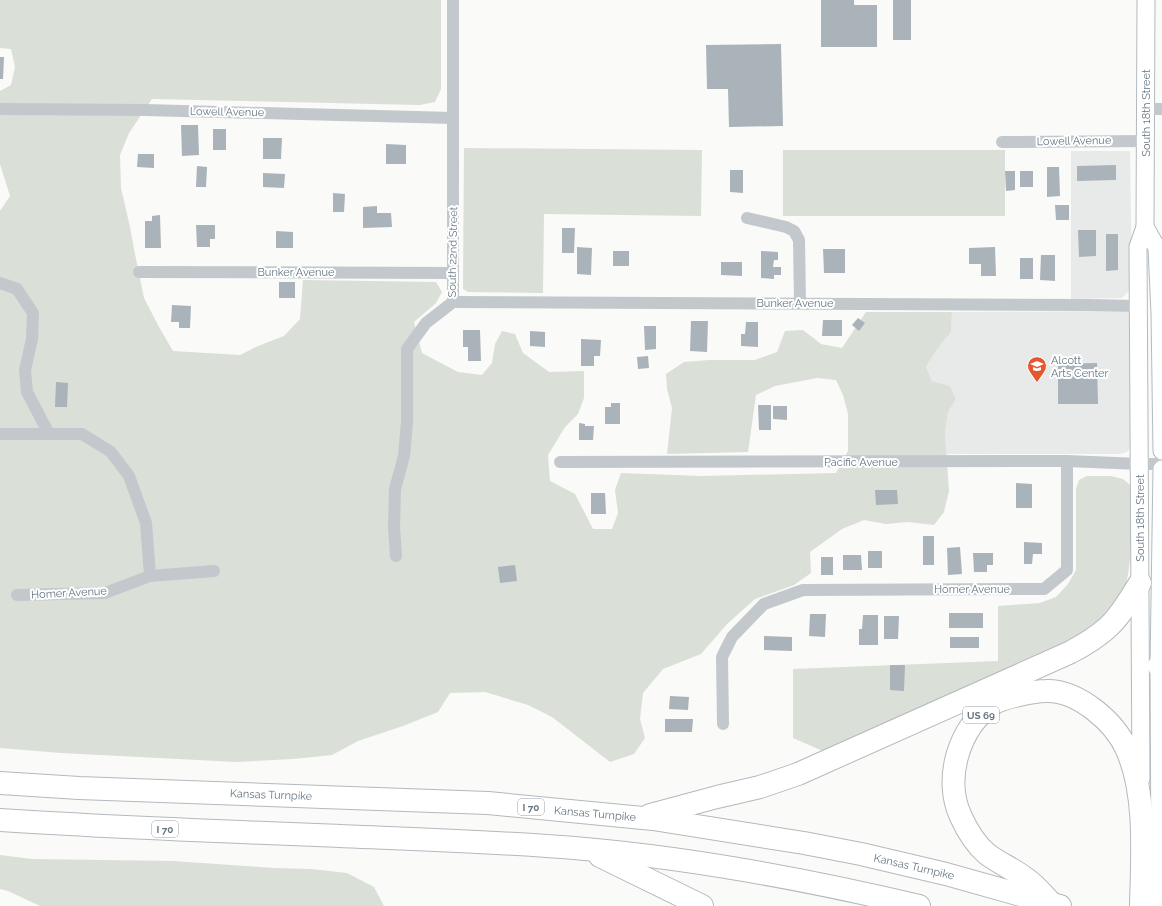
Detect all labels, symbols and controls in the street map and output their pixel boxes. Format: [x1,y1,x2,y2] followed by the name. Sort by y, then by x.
[1140,69,1153,157] street label: South 18th Street
[190,105,265,119] street label: Lowell Avenue
[1037,134,1112,148] street label: Lowell Avenue
[446,206,460,297] street label: South 22nd Street
[258,266,335,279] street label: Bunker Avenue
[757,297,834,310] street label: Bunker Avenue
[1051,354,1109,380] place label: Alcott Arts Center
[1026,355,1048,383] school or university icon: Alcott Arts Center
[824,456,898,469] street label: Pacific Avenue
[1134,474,1147,562] street label: South 18th Street
[934,583,1010,596] street label: Homer Avenue
[31,584,108,601] street label: Homer Avenue
[963,707,999,723] road number: US 69
[230,787,313,803] street label: Kansas Turnpike
[518,799,544,815] road number: I 70
[553,804,637,824] street label: Kansas Turnpike
[152,821,178,837] road number: I 70
[872,851,956,883] street label: Kansas Turnpike

